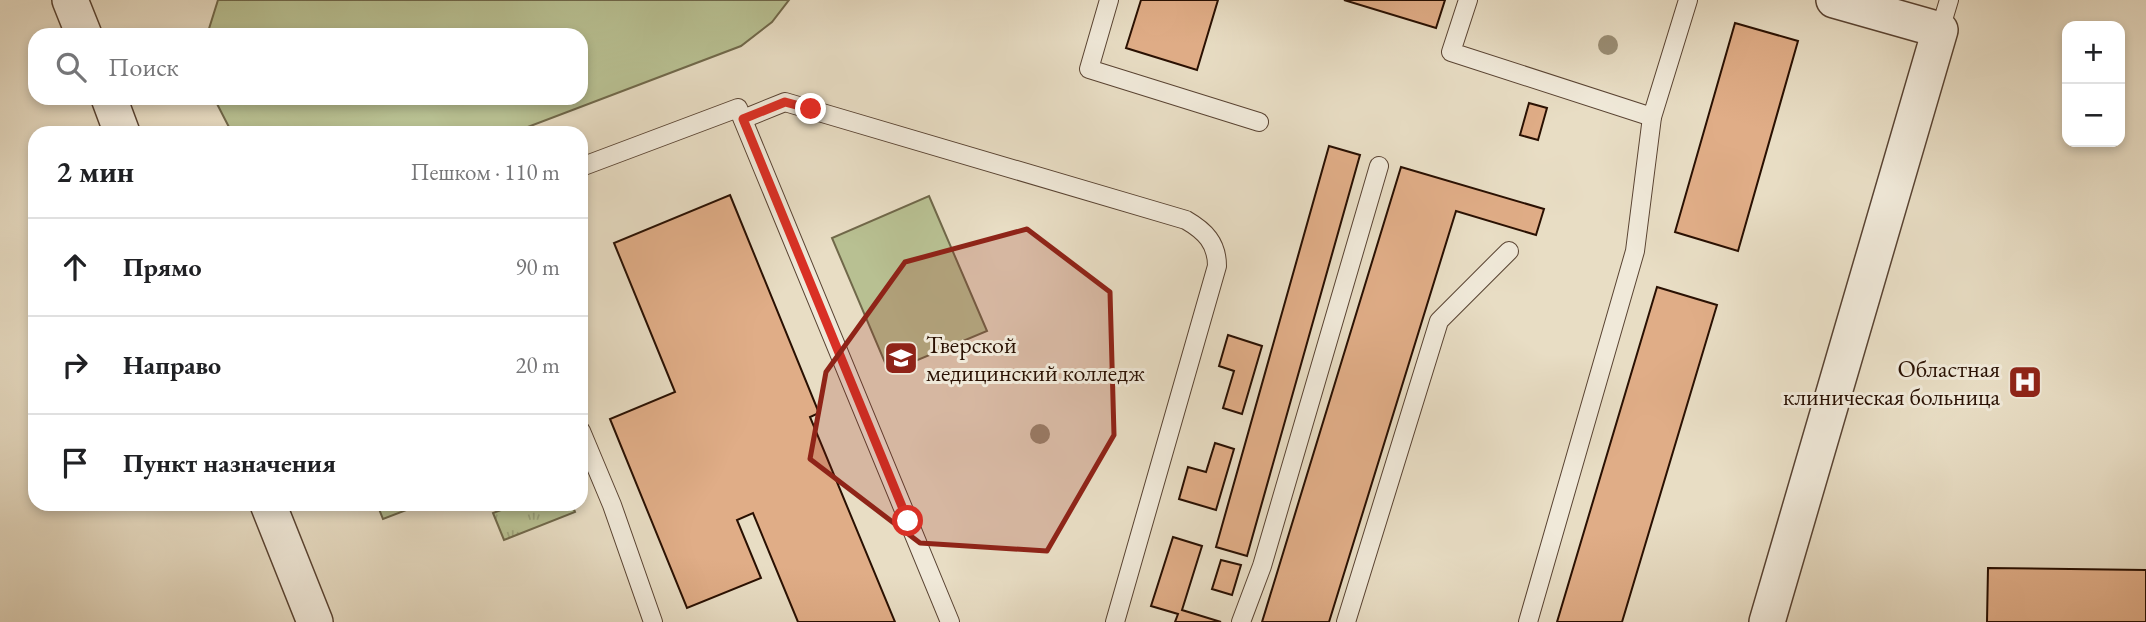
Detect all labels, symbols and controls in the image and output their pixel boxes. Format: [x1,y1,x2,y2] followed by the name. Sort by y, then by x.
[2062,21,2125,147] map controls
[2062,21,2125,84] button: +
[28,28,588,105] search box
[52,48,90,86] icon: search
[108,50,179,84] text: Поиск
[2062,84,2125,147] button: −
[795,93,826,124] route end
[56,152,134,191] text: 2 мин
[411,157,560,187] text: Пешком · 110 m
[56,248,94,286] icon: ahead
[123,250,202,284] text: Прямо
[515,252,560,282] text: 90 m
[926,329,1145,388] place label: Тверской медицинский колледж
[882,339,920,377] school or university icon: Тверской медицинский колледж
[56,346,94,384] icon: right
[123,348,221,382] text: Направо
[515,350,560,380] text: 20 m
[1783,353,2000,412] place label: Областная клиническая больница
[2006,363,2044,401] hospital icon: Областная клиническая больница
[56,444,94,482] icon: arrive
[123,446,336,480] text: Пункт назначения
[892,505,923,536] route start

